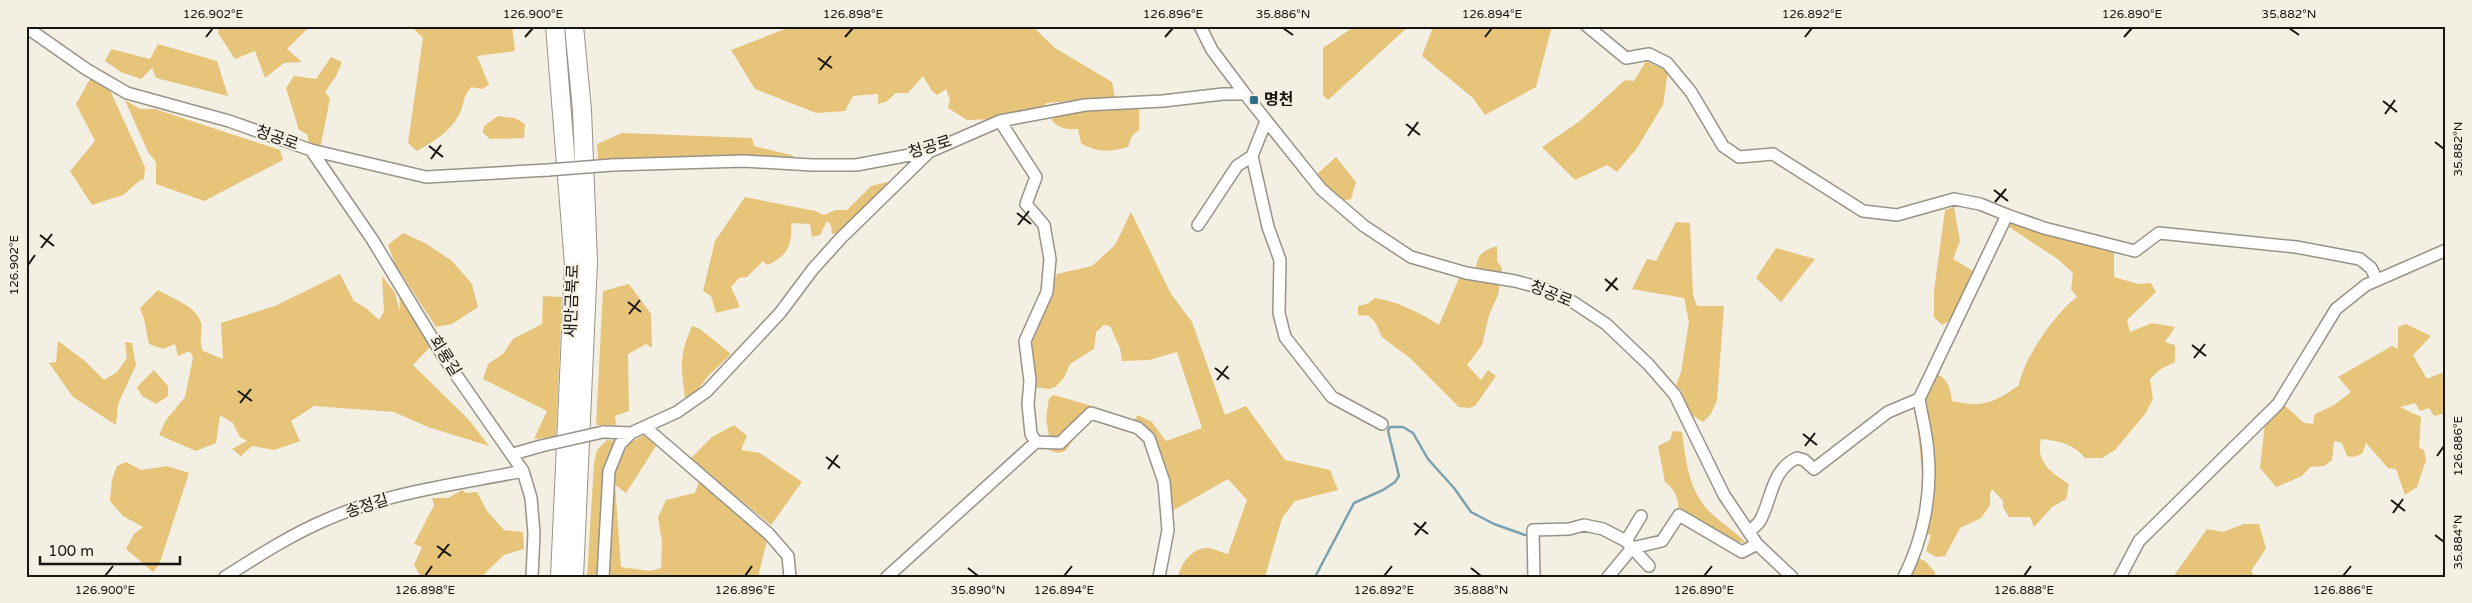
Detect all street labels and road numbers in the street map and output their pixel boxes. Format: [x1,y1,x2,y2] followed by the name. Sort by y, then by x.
[253,121,301,155] street label: 청공로
[906,131,954,163] street label: 청공로
[561,264,583,338] street label: 새만금북로
[1527,276,1575,312] street label: 청공로
[425,332,465,380] street label: 회룡길
[343,490,391,522] street label: 송정길

